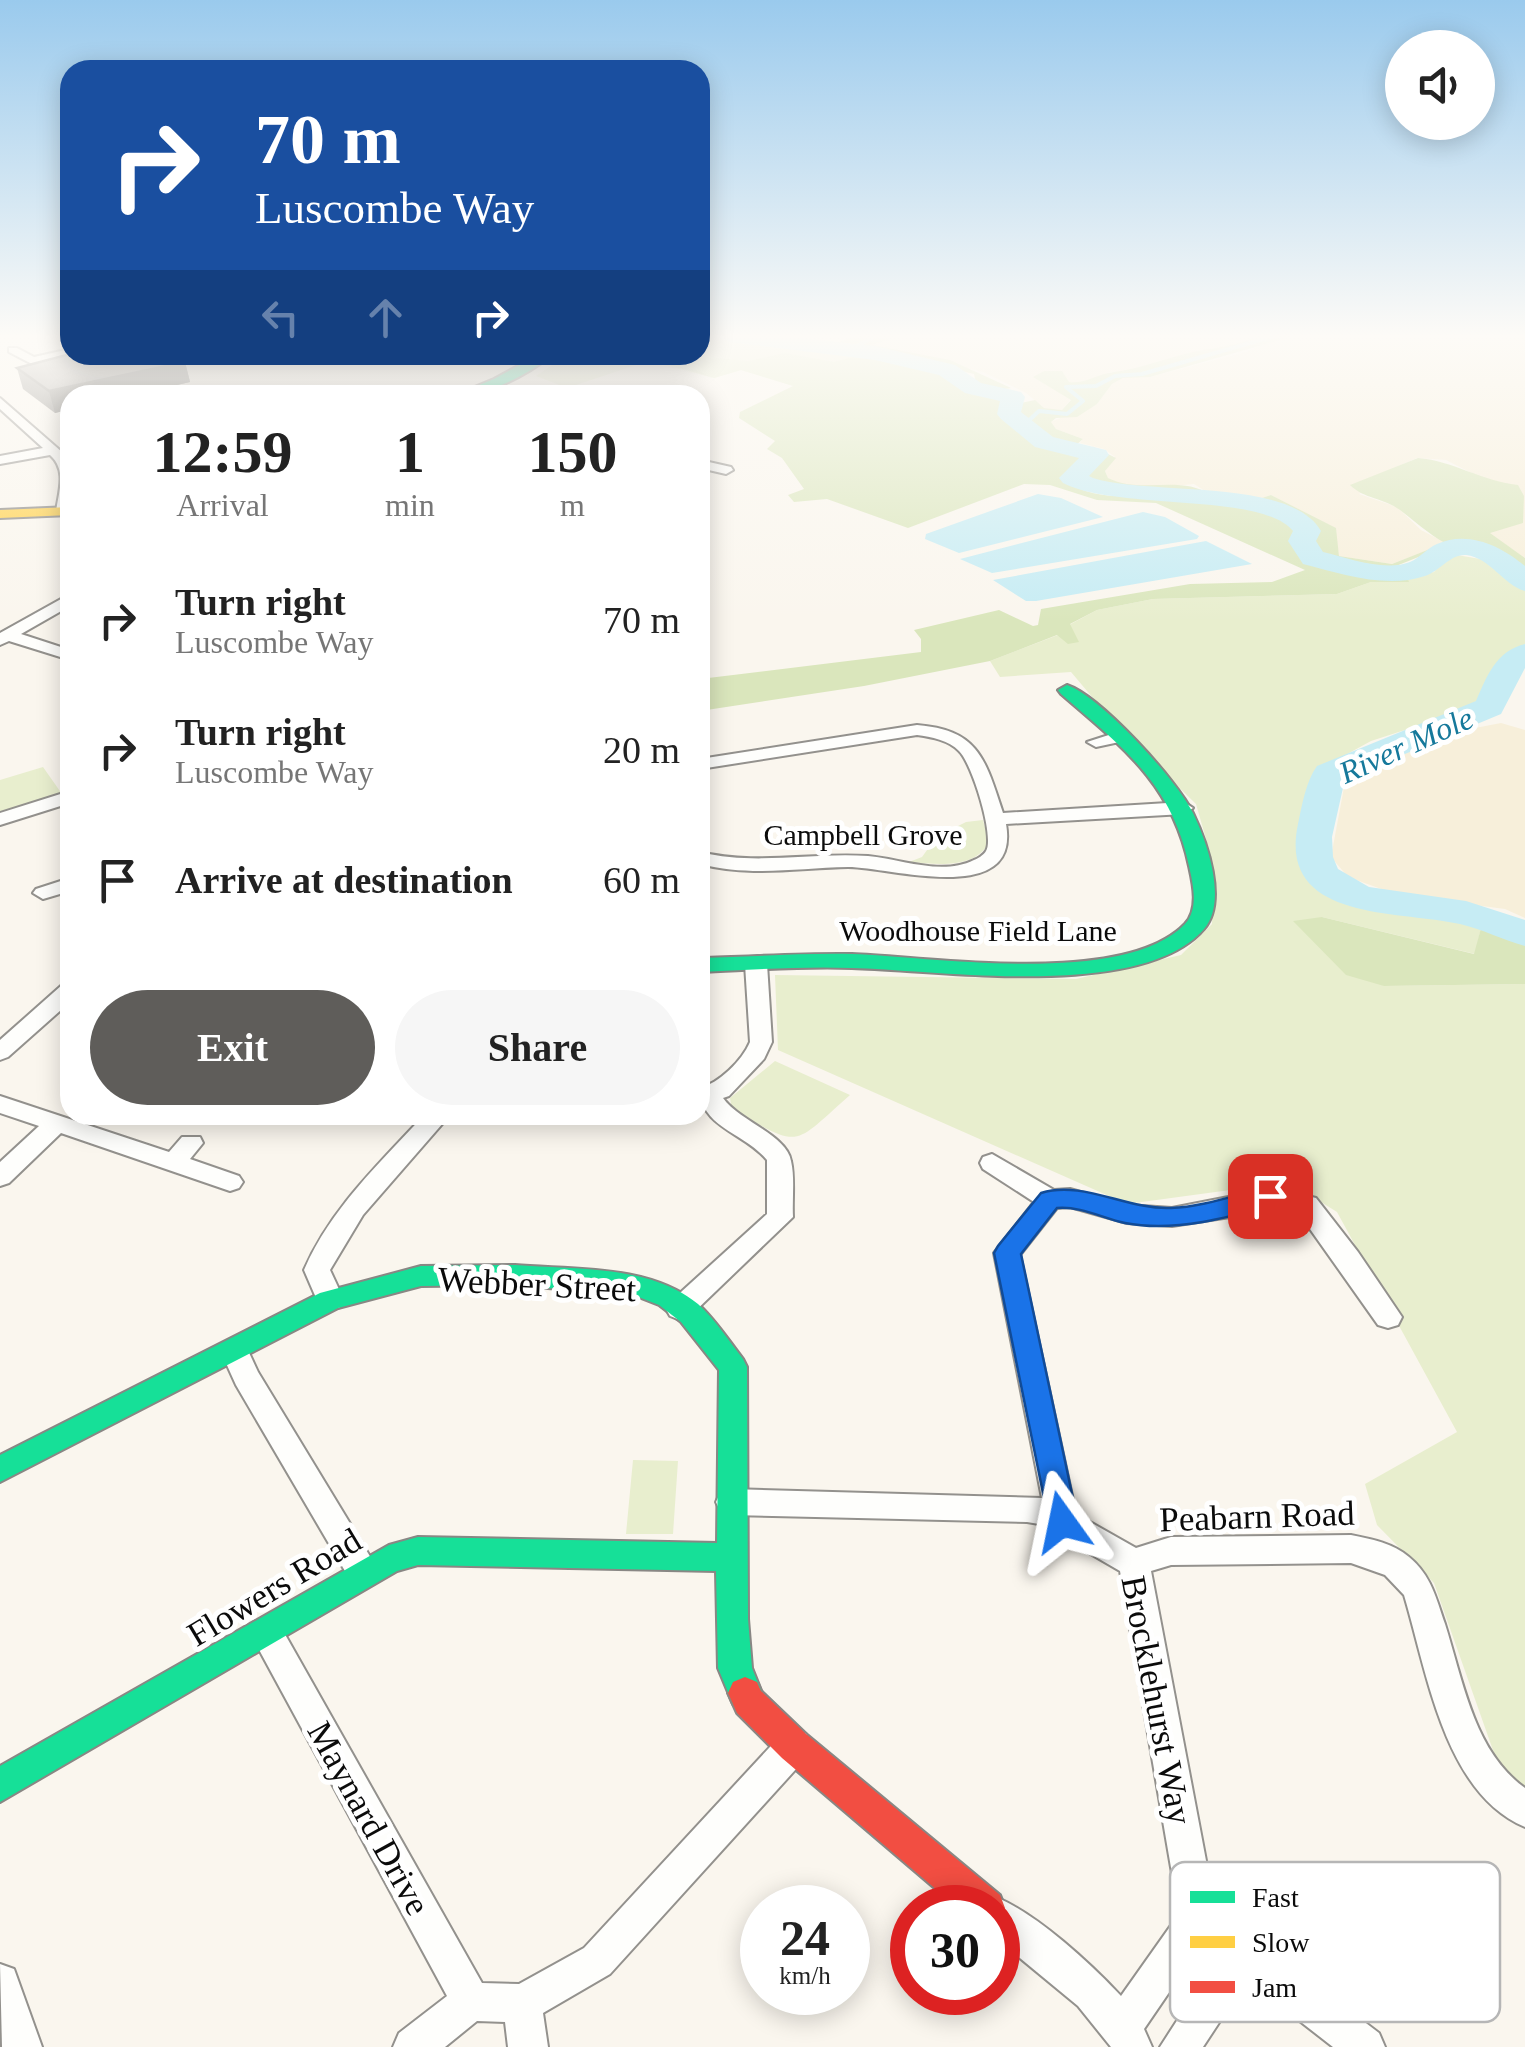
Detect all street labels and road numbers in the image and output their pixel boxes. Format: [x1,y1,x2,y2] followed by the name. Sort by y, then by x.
[763,818,963,851] street label: Campbell Grove
[839,914,1117,947] street label: Woodhouse Field Lane
[437,1260,637,1309] street label: Webber Street
[1159,1494,1356,1539] street label: Peabarn Road
[180,1520,368,1654] street label: Flowers Road
[1113,1573,1200,1828] street label: Brocklehurst Way
[299,1715,438,1922] street label: Maynard Drive

